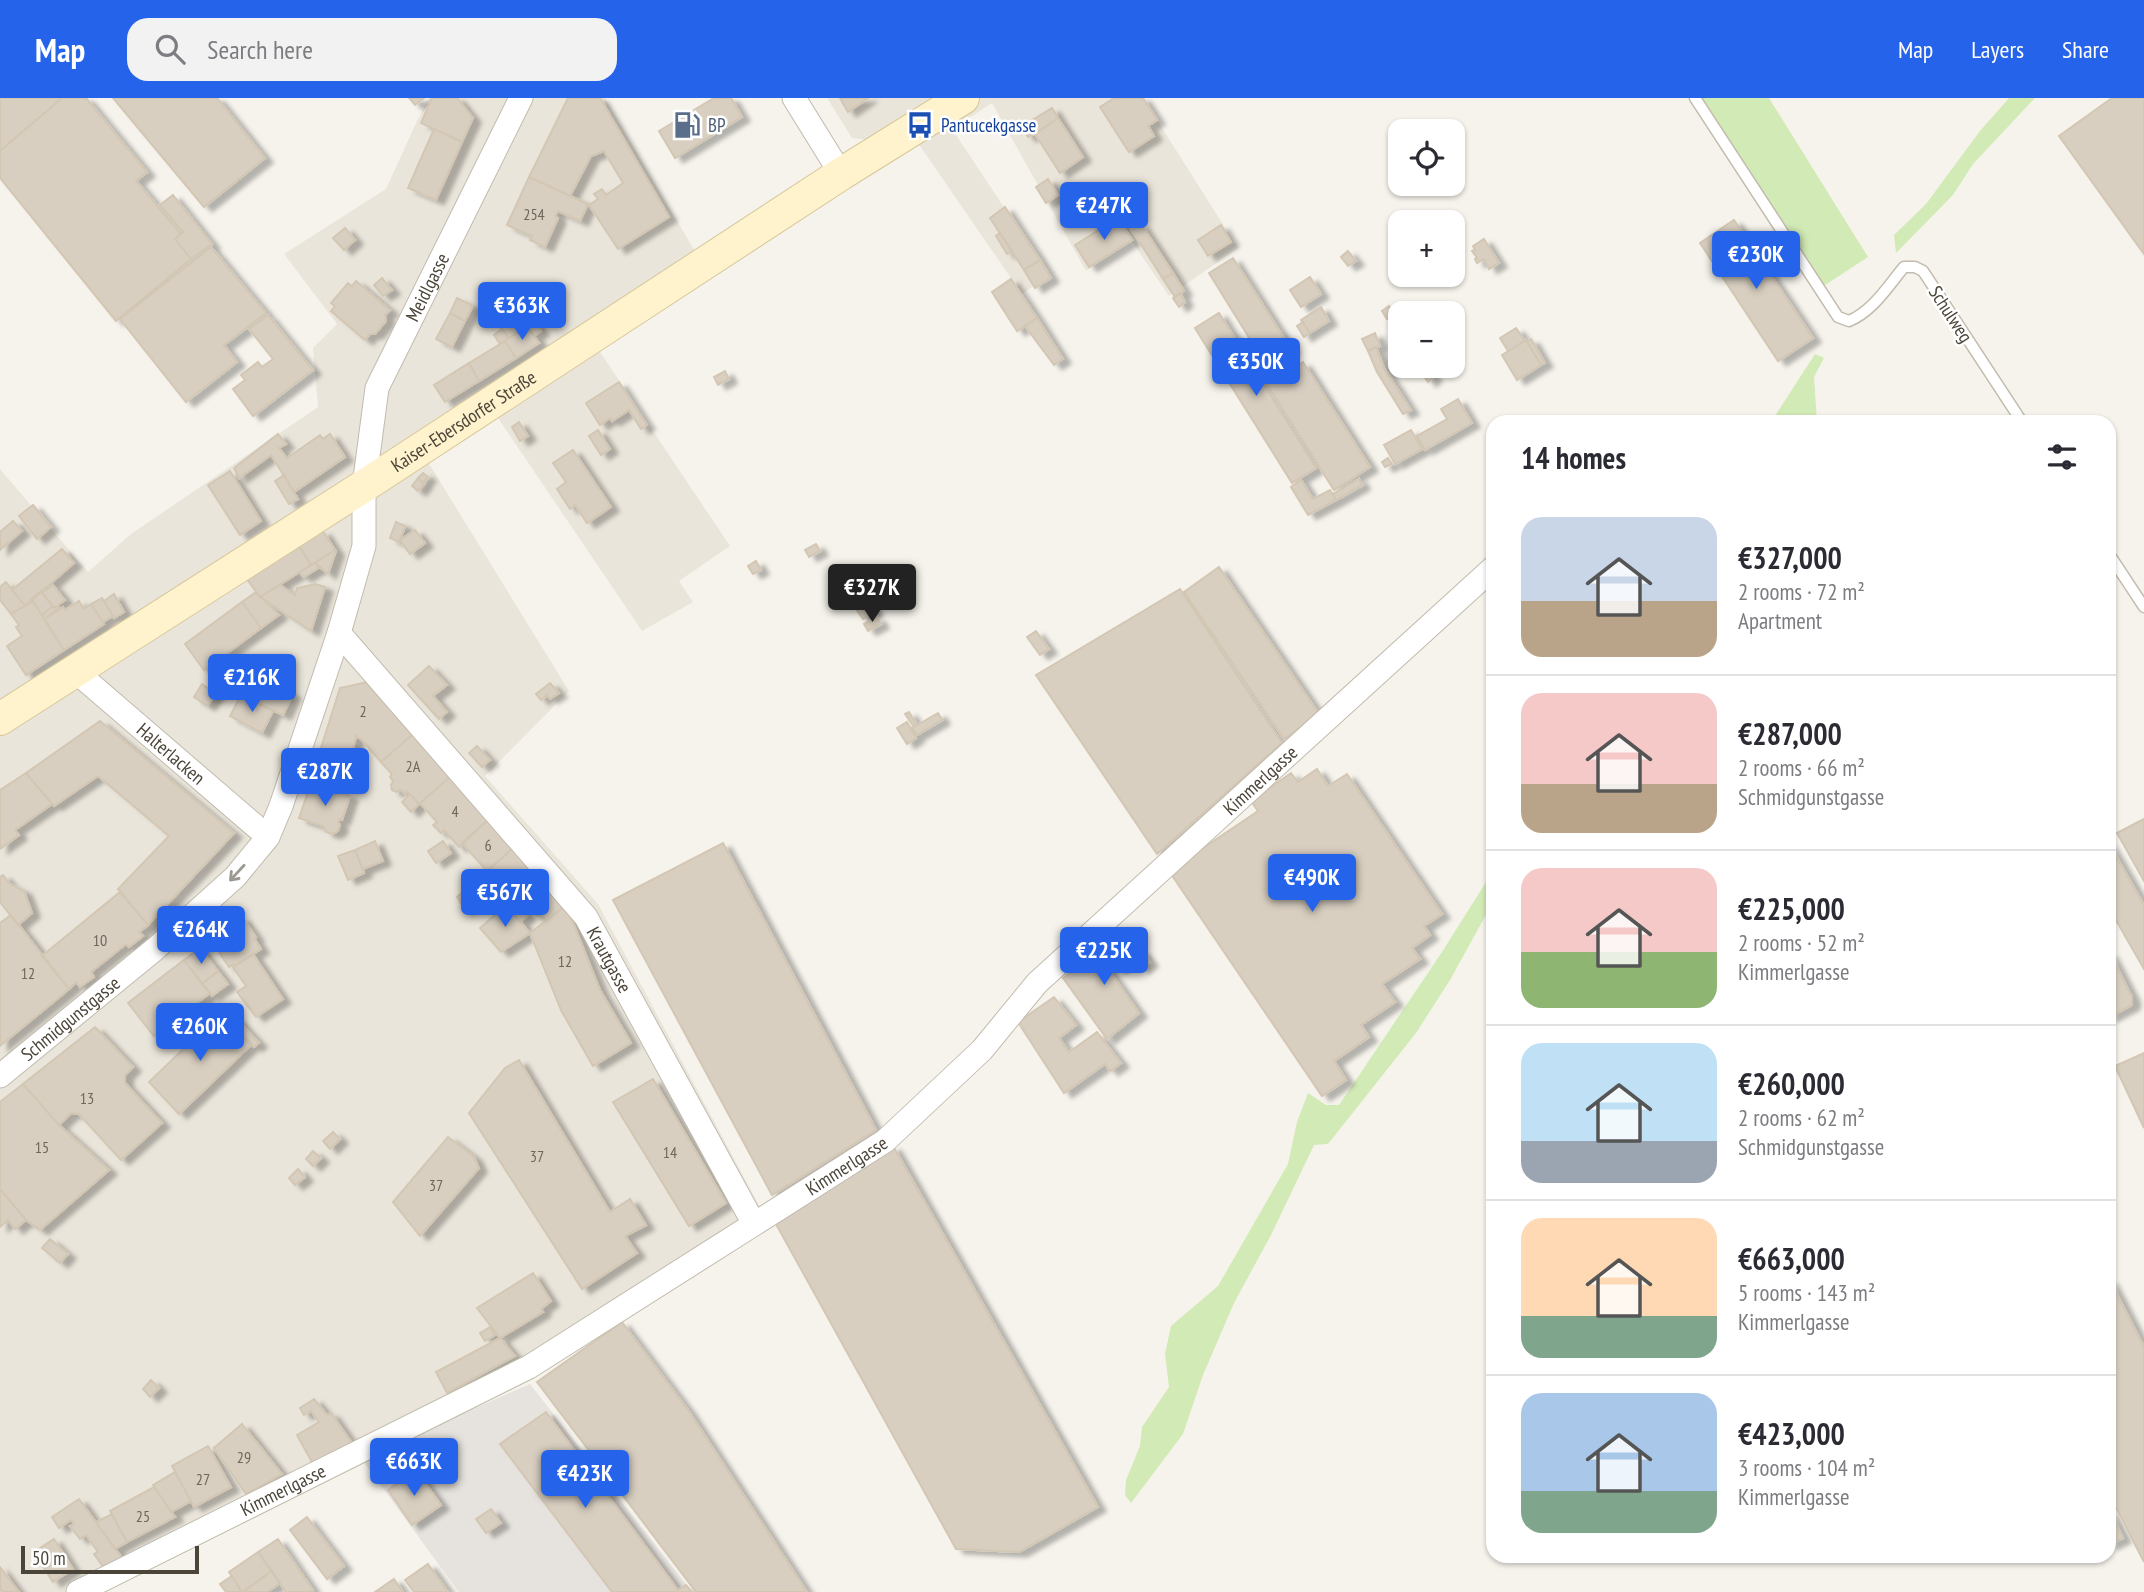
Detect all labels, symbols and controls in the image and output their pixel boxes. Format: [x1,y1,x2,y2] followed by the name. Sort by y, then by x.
[127,18,617,81] search box
[35,28,85,71] text: Map
[151,30,189,68] icon: search
[207,33,313,66] text: Search here
[1898,34,1933,65] text: Map
[1971,34,2024,65] text: Layers
[2062,34,2109,65] text: Share
[672,110,702,140] fuel station icon: BP
[905,110,935,140] bus stop icon: Pantucekgasse
[708,113,726,137] place label: BP
[941,113,1037,137] place label: Pantucekgasse
[1388,119,1465,378] map controls
[1388,119,1465,196] button: locate
[1055,183,1153,242] pin: €247K
[1076,190,1132,219] text: €247K
[523,204,545,224] house number: 254
[1388,210,1465,287] button: +
[1707,232,1805,291] pin: €230K
[1728,239,1784,268] text: €230K
[400,249,454,325] street label: Meidlgasse
[1924,281,1978,347] street label: Schulweg
[473,282,571,342] pin: €363K
[494,290,550,319] text: €363K
[1388,301,1465,378] button: −
[1207,338,1305,398] pin: €350K
[1228,346,1284,375] text: €350K
[386,365,541,477] street label: Kaiser-Ebersdorfer Straße
[1521,438,1626,477] text: 14 homes
[2043,438,2081,476] icon: filters
[1738,538,1842,577] text: €327,000
[1577,545,1661,629] icon: home
[823,564,921,624] pin: €327K
[844,572,900,601] text: €327K
[1738,577,1865,606] text: 2 rooms · 72 m²
[1738,606,1822,635] text: Apartment
[203,654,301,714] pin: €216K
[224,662,280,691] text: €216K
[359,701,367,721] house number: 2
[1738,714,1842,753] text: €287,000
[132,717,210,790] street label: Halterlacken
[1577,721,1661,805] icon: home
[1218,740,1302,820] street label: Kimmerlgasse
[276,748,374,808] pin: €287K
[1738,753,1865,782] text: 2 rooms · 66 m²
[297,756,353,785] text: €287K
[406,756,421,776] house number: 2A
[1738,782,1884,811] text: Schmidgunstgasse
[451,801,459,821] house number: 4
[484,835,492,855] house number: 6
[1263,854,1361,914] pin: €490K
[1284,862,1340,891] text: €490K
[229,864,245,882] one-way arrow
[456,870,554,929] pin: €567K
[477,877,533,906] text: €567K
[1738,889,1845,928] text: €225,000
[1577,896,1661,980] icon: home
[152,906,250,966] pin: €264K
[173,914,229,943] text: €264K
[582,922,637,997] street label: Krautgasse
[1055,928,1153,987] pin: €225K
[1738,928,1865,957] text: 2 rooms · 52 m²
[93,930,107,950] house number: 10
[1076,935,1132,964] text: €225K
[558,951,572,971] house number: 12
[1738,957,1850,986] text: Kimmerlgasse
[21,963,35,983] house number: 12
[16,971,125,1066] street label: Schmidgunstgasse
[151,1004,249,1063] pin: €260K
[172,1011,228,1040] text: €260K
[1738,1064,1845,1103] text: €260,000
[1577,1071,1661,1155] icon: home
[80,1088,94,1108] house number: 13
[1738,1103,1865,1132] text: 2 rooms · 62 m²
[801,1131,892,1200] street label: Kimmerlgasse
[1738,1132,1884,1161] text: Schmidgunstgasse
[35,1137,49,1157] house number: 15
[663,1142,677,1162] house number: 14
[530,1146,544,1166] house number: 37
[429,1175,443,1195] house number: 37
[1738,1239,1845,1278] text: €663,000
[1577,1246,1661,1330] icon: home
[1738,1278,1875,1307] text: 5 rooms · 143 m²
[1738,1307,1850,1336] text: Kimmerlgasse
[1738,1414,1845,1453] text: €423,000
[1577,1421,1661,1505] icon: home
[365,1438,463,1498] pin: €663K
[386,1446,442,1475] text: €663K
[237,1447,251,1467] house number: 29
[536,1450,634,1510] pin: €423K
[1738,1453,1875,1482] text: 3 rooms · 104 m²
[236,1458,330,1521] street label: Kimmerlgasse
[557,1458,613,1487] text: €423K
[196,1469,210,1489] house number: 27
[1738,1482,1850,1511] text: Kimmerlgasse
[136,1506,150,1526] house number: 25
[21,1543,200,1575] scale bar
[32,1546,66,1570] text: 50 m

